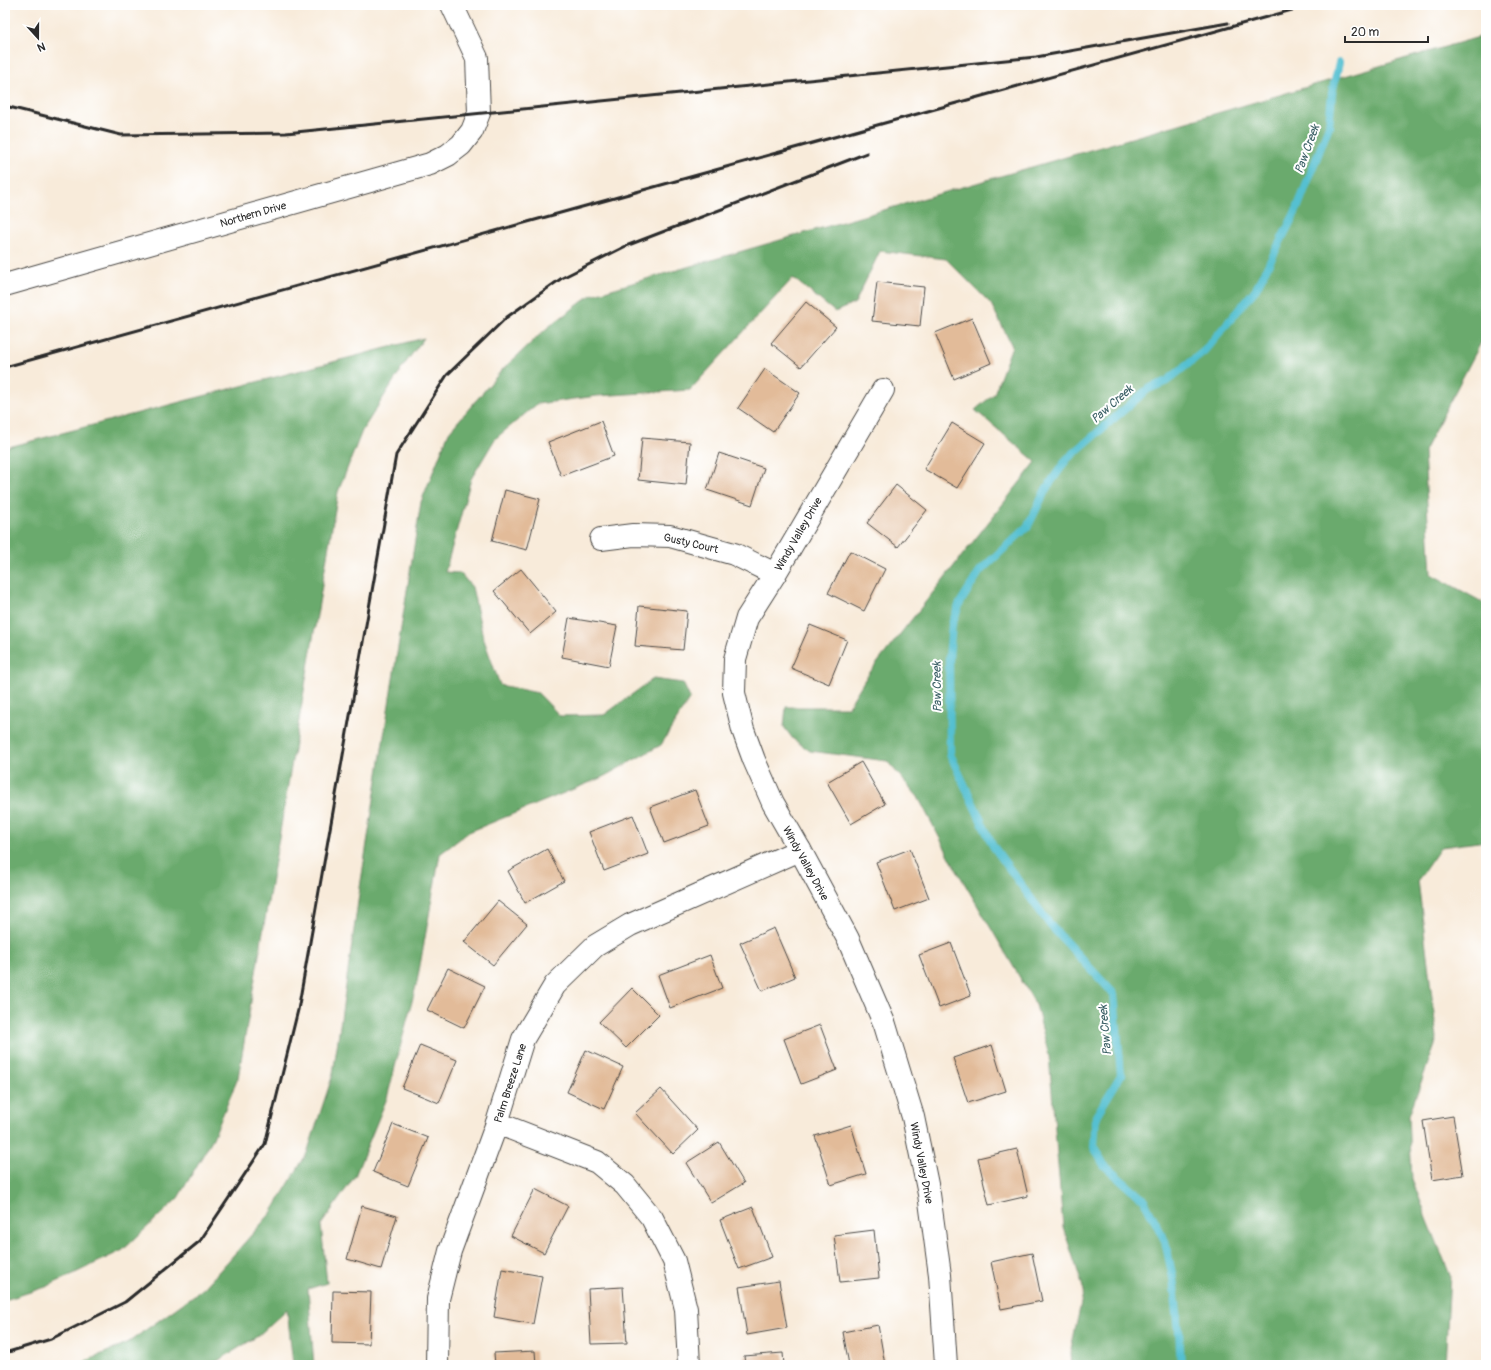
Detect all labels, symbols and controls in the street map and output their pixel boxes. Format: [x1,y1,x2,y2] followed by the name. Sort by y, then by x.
[18,18,58,58] north arrow
[1345,18,1428,44] scale bar
[1351,25,1380,40] text: 20 m
[35,39,47,54] text: N
[1292,122,1324,176] water label: Paw Creek
[219,199,288,230] street label: Northern Drive
[1088,381,1137,427] water label: Paw Creek
[772,495,825,573] street label: Windy Valley Drive
[662,531,720,556] street label: Gusty Court
[930,661,945,712] water label: Paw Creek
[780,824,832,903] street label: Windy Valley Drive
[1096,1003,1115,1056] water label: Paw Creek
[492,1041,530,1124] street label: Palm Breeze Lane
[907,1121,936,1206] street label: Windy Valley Drive

